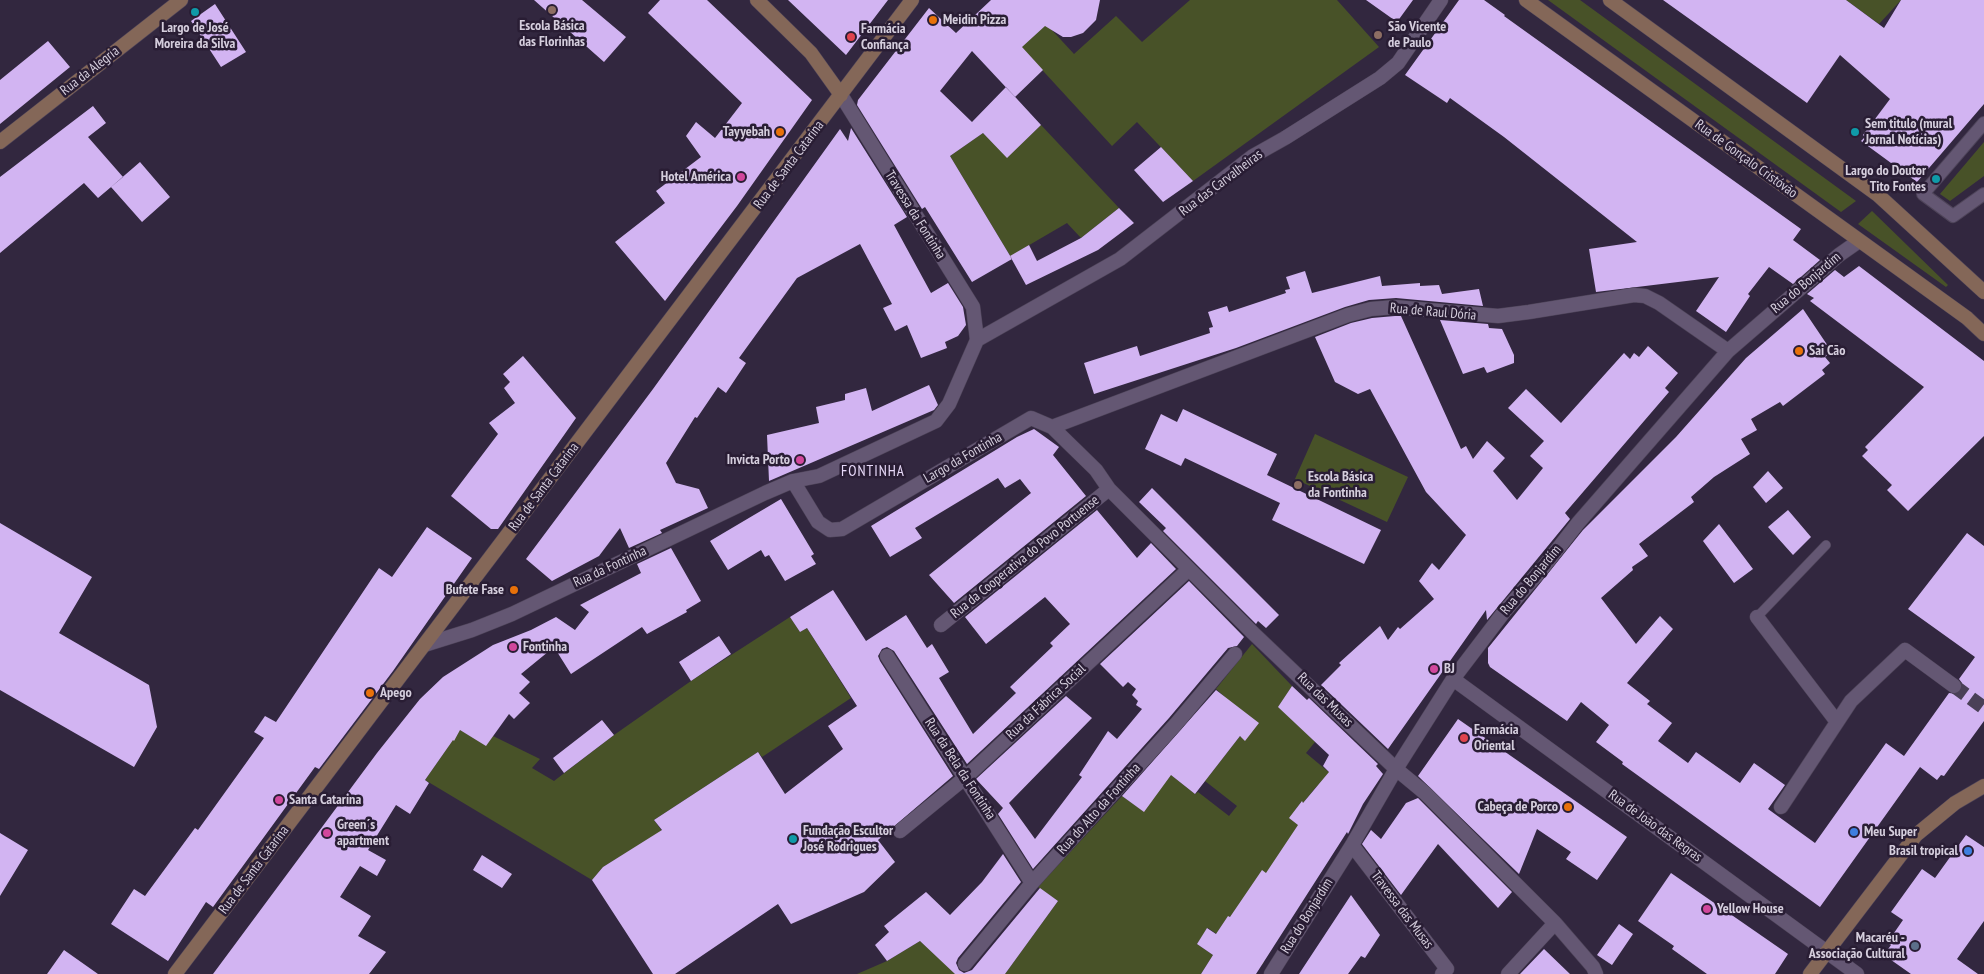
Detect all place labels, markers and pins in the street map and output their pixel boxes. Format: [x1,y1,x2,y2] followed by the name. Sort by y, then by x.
[546,4,558,16] marker: Escola Básica das Florinhas
[189,6,201,18] marker: Largo de José Moreira da Silva
[943,12,1006,28] place label: Meidin Pizza
[927,14,939,26] marker: Meidin Pizza
[519,18,585,50] place label: Escola Básica das Florinhas
[1388,19,1446,52] place label: São Vicente de Paulo
[155,20,235,52] place label: Largo de José Moreira da Silva
[861,21,909,54] place label: Farmácia Confiança
[1372,29,1384,41] marker: São Vicente de Paulo
[845,31,857,43] marker: Farmácia Confiança
[1865,116,1952,148] place label: Sem titulo (mural Jornal Notícias)
[723,124,770,140] place label: Tayyebah
[774,126,786,138] marker: Tayyebah
[1849,126,1861,138] marker: Sem titulo (mural Jornal Notícias)
[1845,163,1926,196] place label: Largo do Doutor Tito Fontes
[661,169,731,185] place label: Hotel América
[735,171,747,183] marker: Hotel América
[1930,173,1942,185] marker: Largo do Doutor Tito Fontes
[1809,343,1845,359] place label: Sai Cão
[1793,345,1805,357] marker: Sai Cão
[727,452,790,468] place label: Invicta Porto
[794,454,806,466] marker: Invicta Porto
[1308,469,1373,502] place label: Escola Básica da Fontinha
[1292,479,1304,491] marker: Escola Básica da Fontinha
[446,582,504,598] place label: Bufete Fase
[508,584,520,596] marker: Bufete Fase
[523,639,567,655] place label: Fontinha
[507,641,519,653] marker: Fontinha
[1444,661,1455,677] place label: BJ
[1428,663,1440,675] marker: BJ
[380,685,412,701] place label: Apego
[364,687,376,699] marker: Apego
[1474,722,1519,754] place label: Farmácia Oriental
[1458,732,1470,744] marker: Farmácia Oriental
[289,792,361,808] place label: Santa Catarina
[273,794,285,806] marker: Santa Catarina
[1478,799,1558,815] place label: Cabeça de Porco
[1562,801,1574,813] marker: Cabeça de Porco
[337,817,389,850] place label: Green´s apartment
[803,823,893,856] place label: Fundação Escultor José Rodrigues
[1864,824,1917,840] place label: Meu Super
[1848,826,1860,838] marker: Meu Super
[321,827,333,839] marker: Green´s apartment
[787,833,799,845] marker: Fundação Escultor José Rodrigues
[1889,843,1958,859] place label: Brasil tropical
[1962,845,1974,857] marker: Brasil tropical
[1717,901,1784,917] place label: Yellow House
[1701,903,1713,915] marker: Yellow House
[1809,930,1905,962] place label: Macaréu - Associação Cultural
[1909,940,1921,952] marker: Macaréu - Associação Cultural

